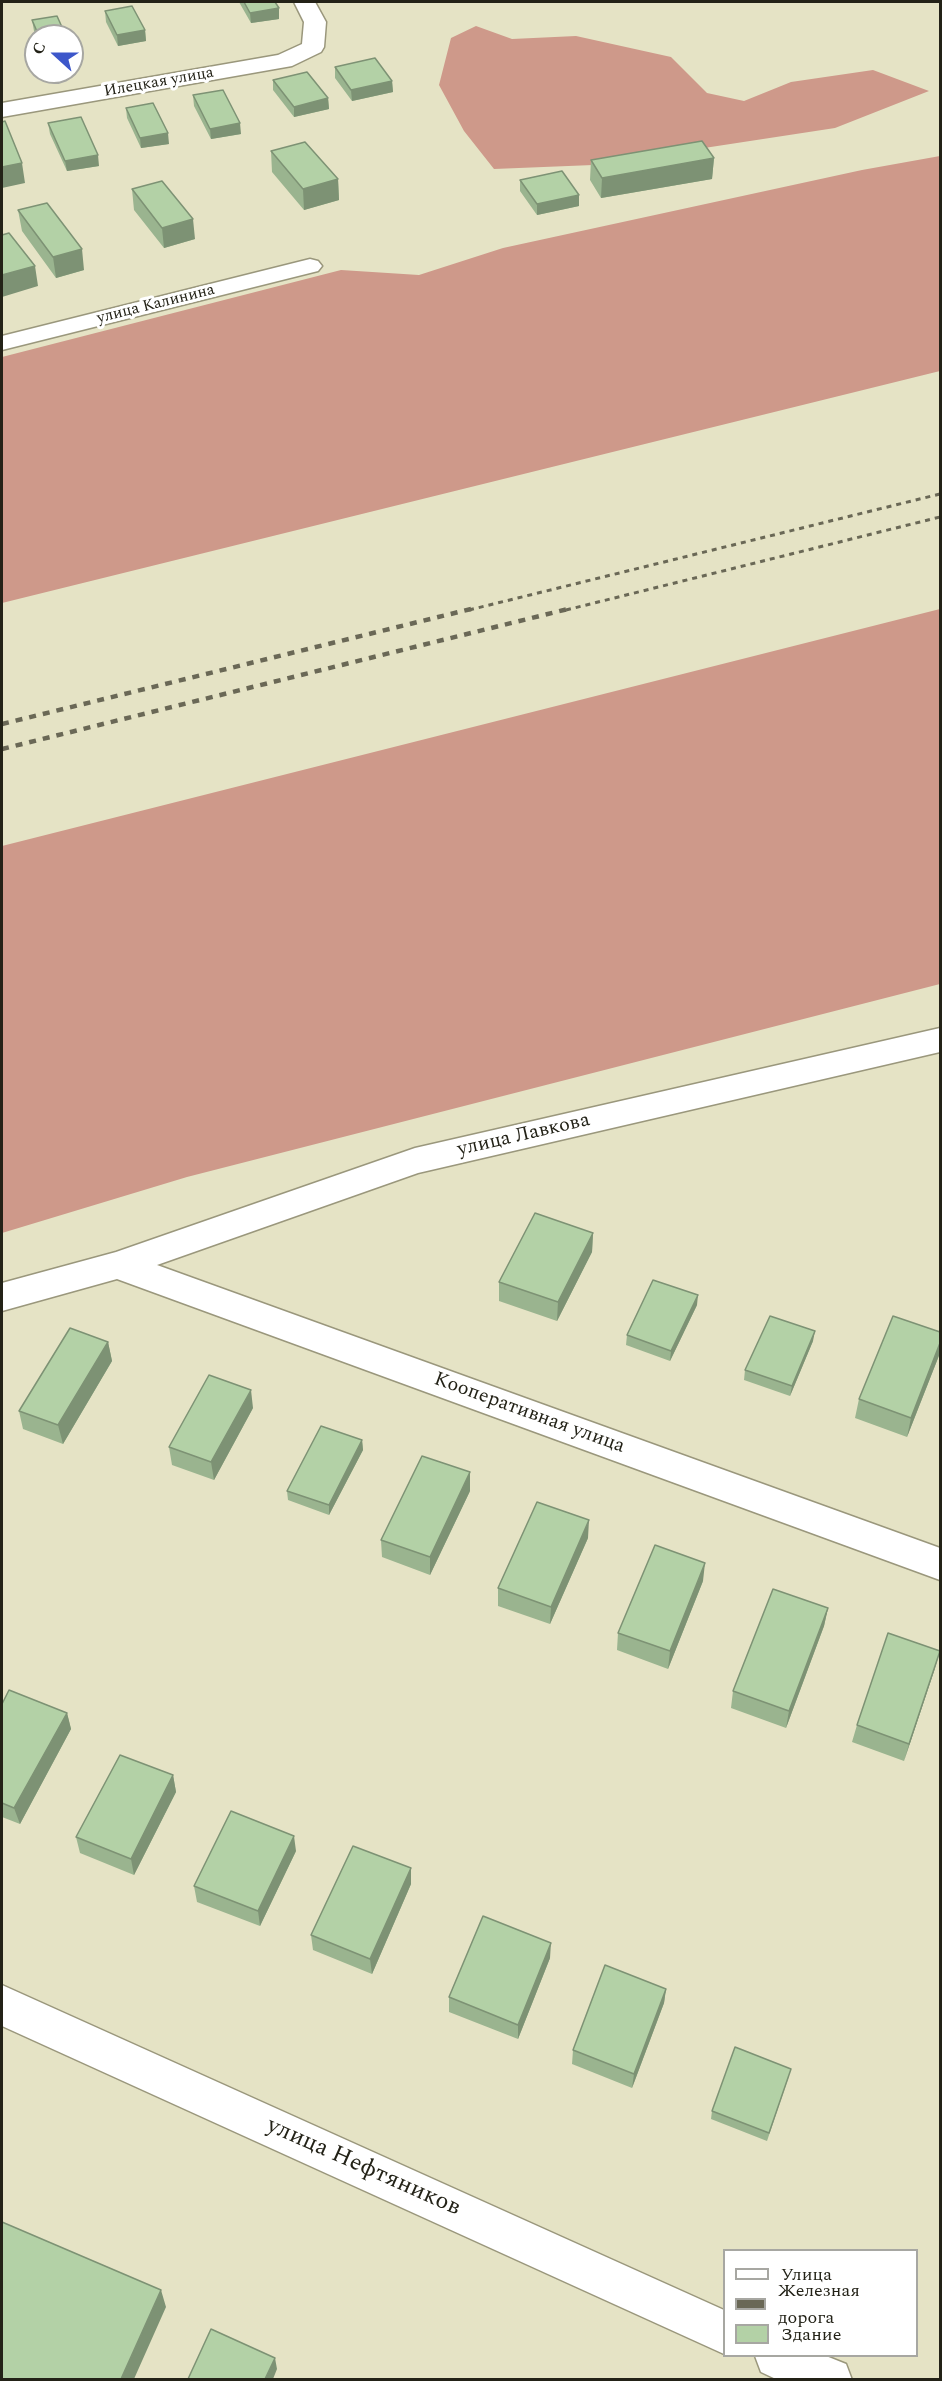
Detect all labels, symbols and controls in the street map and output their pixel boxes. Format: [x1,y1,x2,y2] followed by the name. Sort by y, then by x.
[24,24,84,84] north arrow
[26,39,52,58] text: С
[103,64,215,102] street label: Илецкая улица
[95,281,217,329] street label: улица Калинина
[456,1109,592,1163] street label: улица Лавкова
[430,1368,628,1460] street label: Кооперативная улица
[262,2112,464,2224] street label: улица Нефтяников
[723,2249,918,2357] legend
[781,2261,832,2288] text: Улица
[778,2277,860,2331] text: Железная дорога
[781,2321,841,2348] text: Здание

